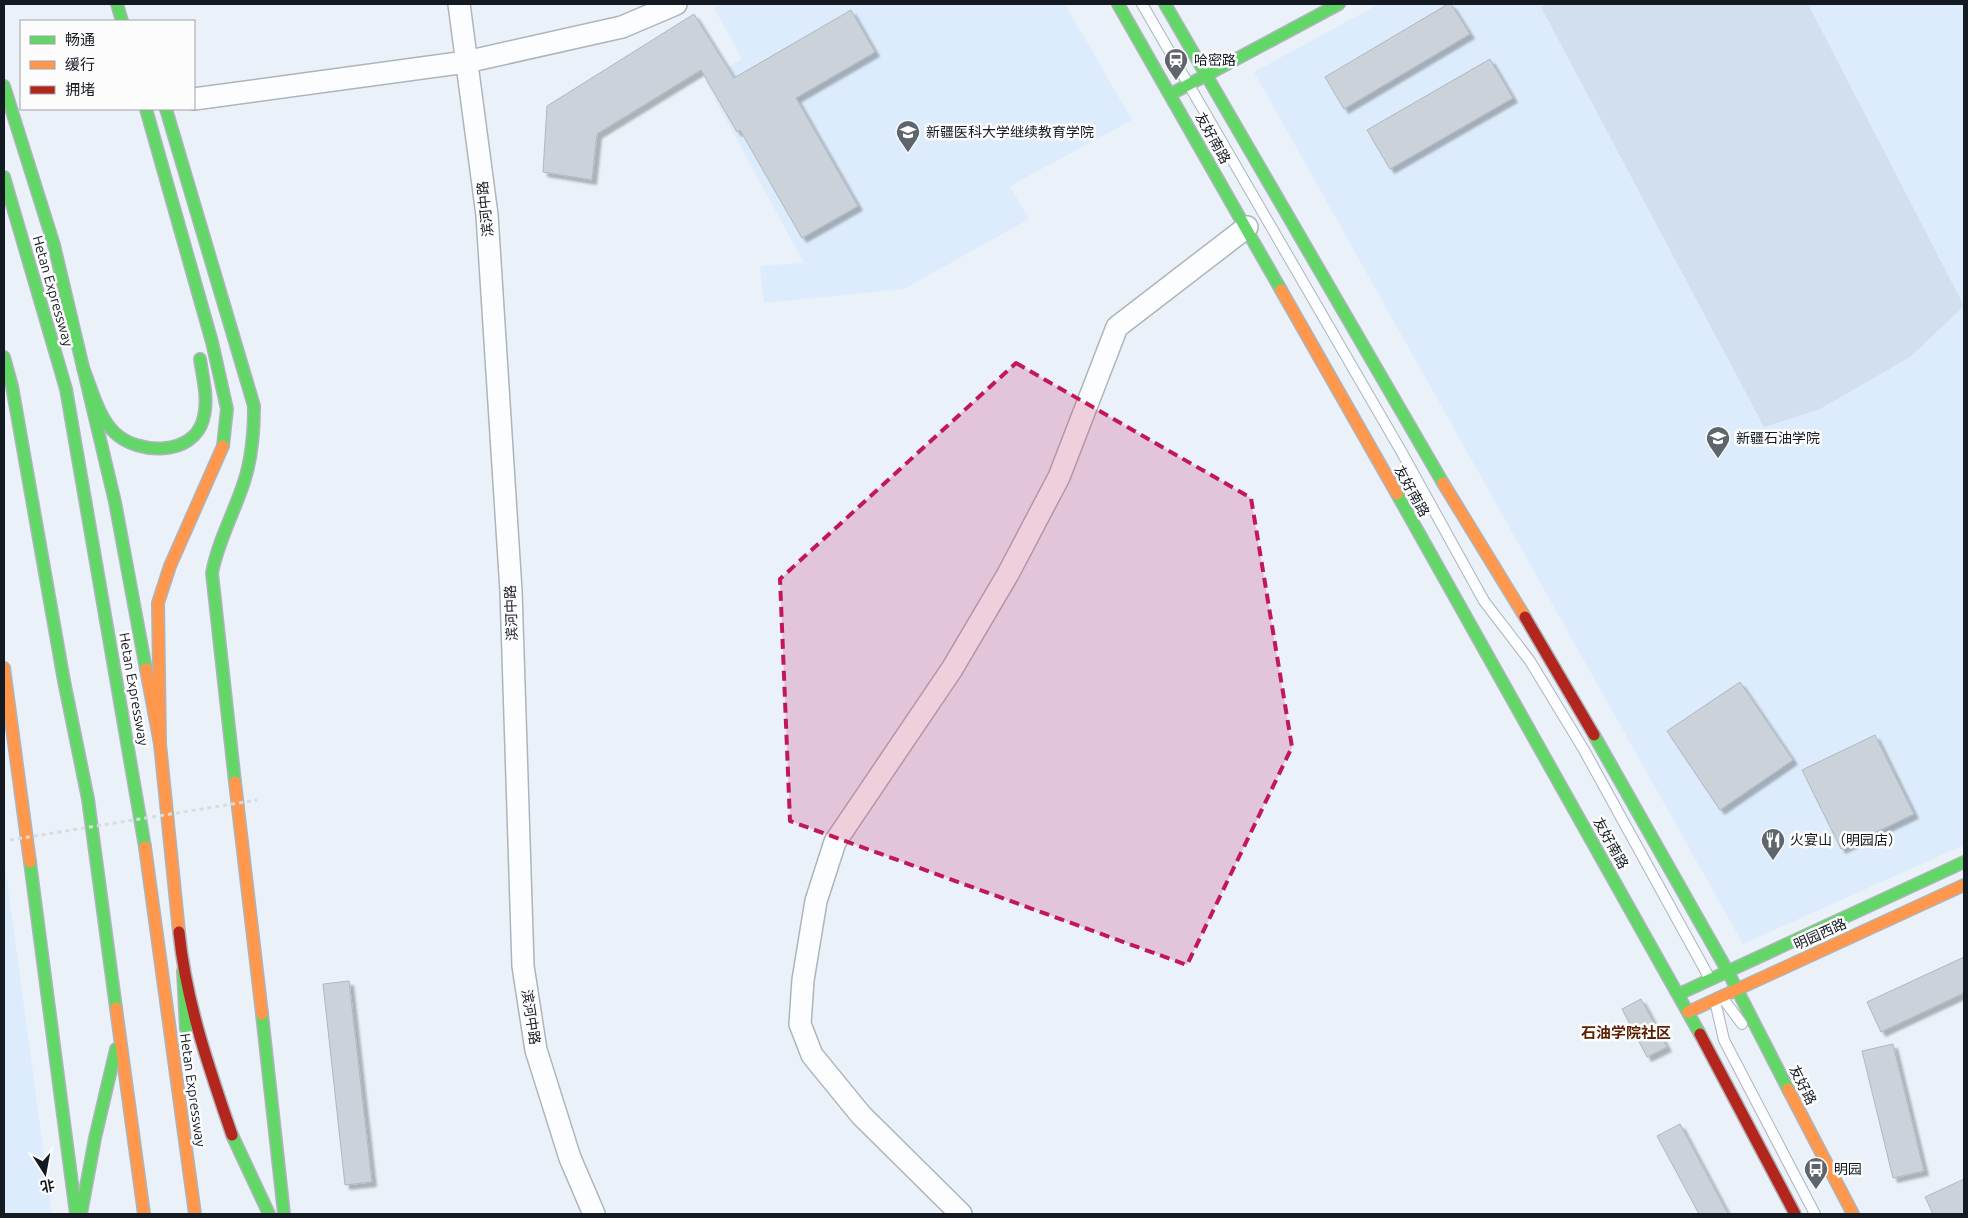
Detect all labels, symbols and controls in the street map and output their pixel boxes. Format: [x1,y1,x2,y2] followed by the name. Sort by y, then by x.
[20,20,195,110] legend
[65,31,95,48] text: 畅通
[1163,47,1189,81] station icon: 哈密路
[1194,52,1236,68] place label: 哈密路
[65,56,95,73] text: 缓行
[65,81,95,98] text: 拥堵
[1192,110,1234,166] street label: 友好南路
[895,119,921,153] school or university icon: 新疆医科大学继续教育学院
[926,124,1094,140] place label: 新疆医科大学继续教育学院
[474,180,496,238] street label: 滨河中路
[30,234,77,349] street label: Hetan Expressway
[1705,425,1731,459] school or university icon: 新疆石油学院
[1736,430,1820,446] place label: 新疆石油学院
[1391,463,1433,519] street label: 友好南路
[502,585,520,641] street label: 滨河中路
[116,631,152,747] street label: Hetan Expressway
[1590,815,1632,871] street label: 友好南路
[1760,827,1786,861] restaurant icon: 火宴山（明园店）
[1790,832,1902,848] place label: 火宴山（明园店）
[1791,915,1849,953] street label: 明园西路
[519,988,543,1046] street label: 滨河中路
[1581,1024,1671,1041] district label: 石油学院社区
[177,1032,209,1148] street label: Hetan Expressway
[1786,1063,1820,1107] street label: 友好路
[20,1148,70,1198] north arrow
[1803,1156,1829,1190] bus stop icon: 明园
[1834,1161,1862,1177] place label: 明园
[39,1177,56,1195] text: 北

